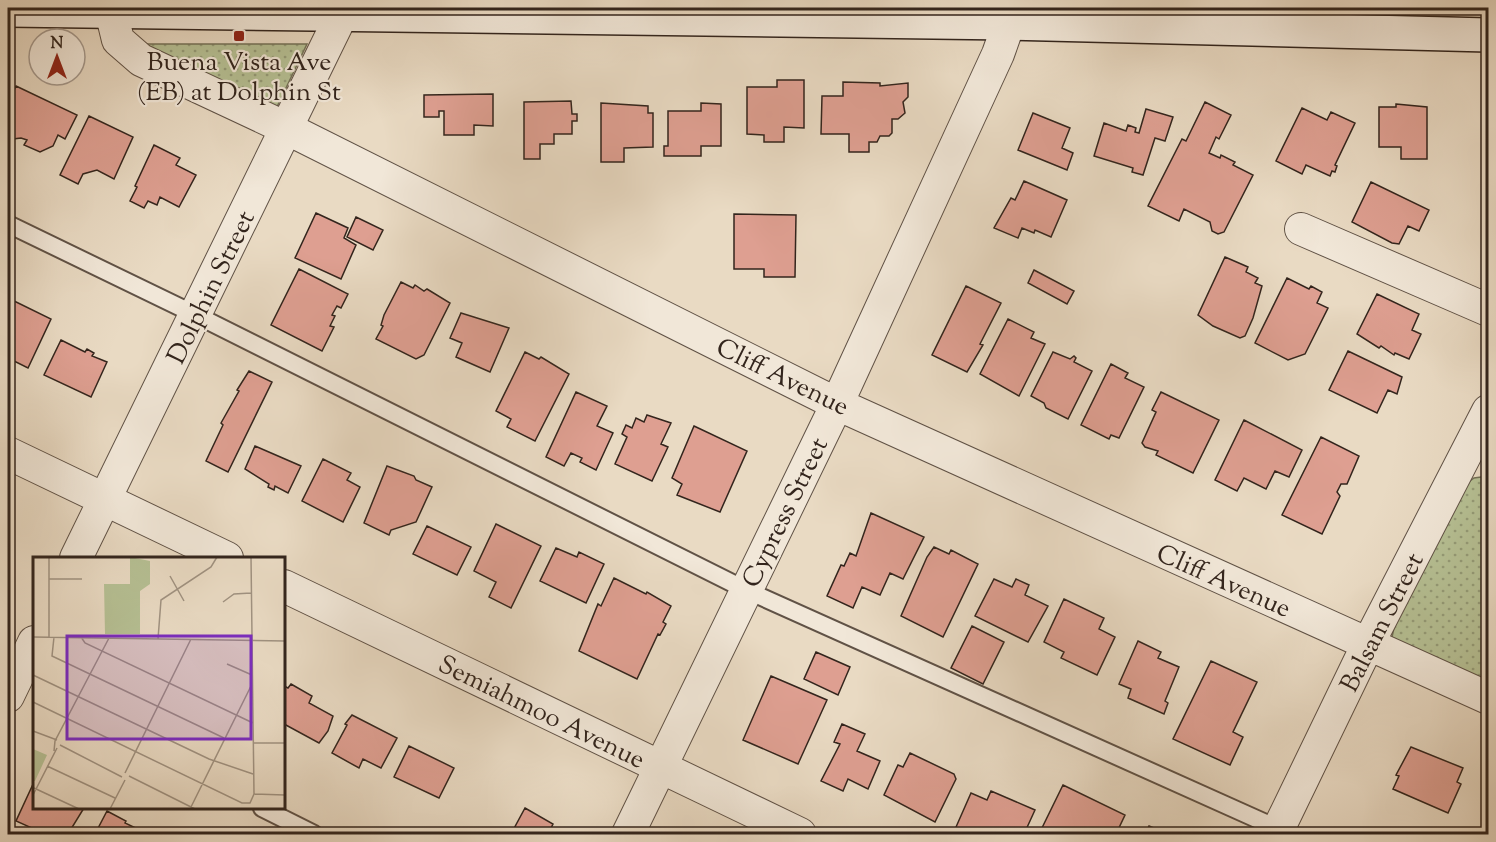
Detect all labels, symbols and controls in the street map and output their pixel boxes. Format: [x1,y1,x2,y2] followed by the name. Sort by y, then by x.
[27,27,87,87] north arrow
[232,29,246,43] marker: Buena Vista Ave (EB) at Dolphin St
[51,33,64,56] text: N
[137,45,341,112] place label: Buena Vista Ave (EB) at Dolphin St
[159,205,265,371] street label: Dolphin Street
[709,330,855,426] street label: Cliff Avenue
[734,432,839,594] street label: Cypress Street
[1150,536,1296,628] street label: Cliff Avenue
[1332,547,1434,699] street label: Balsam Street
[33,557,285,809] inset map
[431,647,651,779] street label: Semiahmoo Avenue

